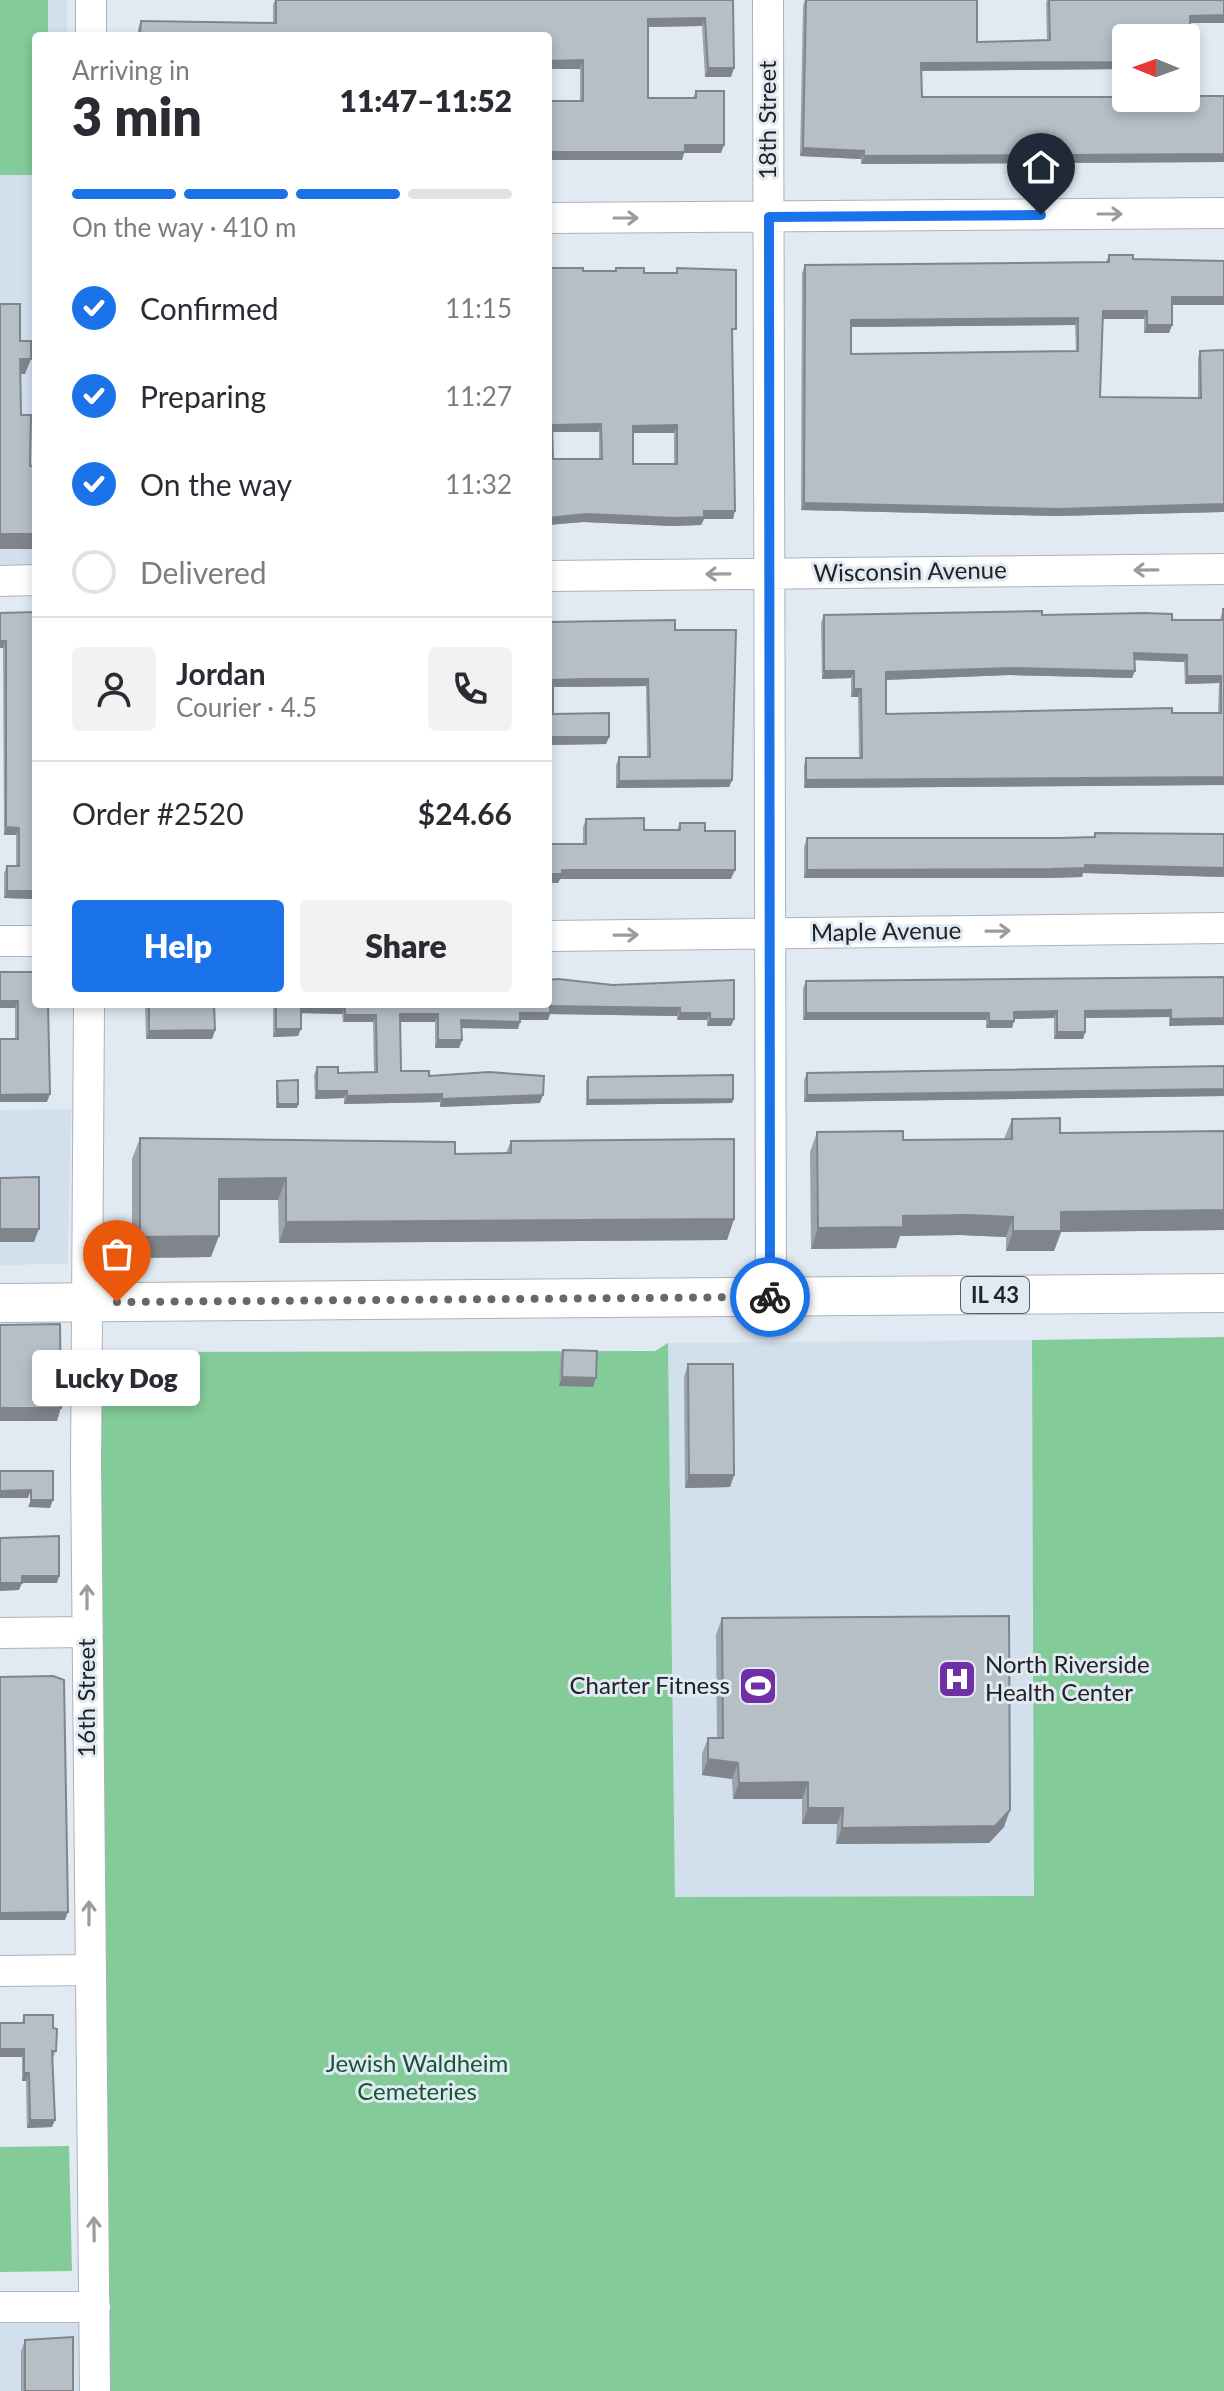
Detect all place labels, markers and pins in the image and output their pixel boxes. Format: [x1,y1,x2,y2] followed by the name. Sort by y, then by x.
[1007,133,1075,215] pin
[83,1220,151,1302] pin
[33,1350,201,1406] callout: Lucky Dog
[985,1649,1150,1706] place label: North Riverside Health Center
[936,1658,978,1700] hospital icon: North Riverside Health Center
[737,1665,779,1707] sports icon: Charter Fitness
[570,1670,730,1699] place label: Charter Fitness

